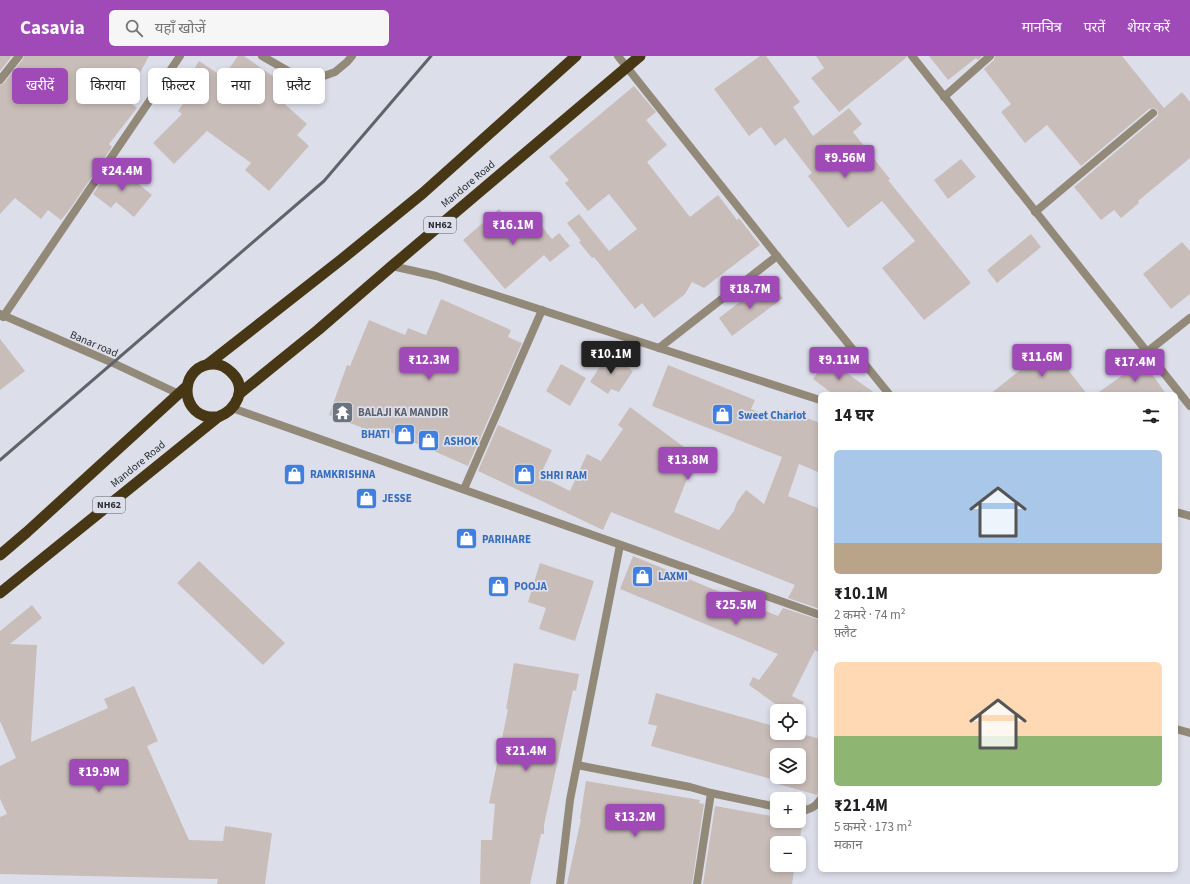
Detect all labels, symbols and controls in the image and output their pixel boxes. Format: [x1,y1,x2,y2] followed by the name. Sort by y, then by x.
[109,10,389,46] search box
[20,15,85,42] text: Casavia
[123,17,145,39] icon: search
[155,18,206,39] text: यहाँ खोजें
[1022,18,1062,38] text: मानचित्र
[1084,18,1105,38] text: परतें
[1127,18,1170,38] text: शेयर करें
[12,68,68,104] chip: खरीदें
[76,68,140,104] chip: किराया
[148,68,209,104] chip: फ़िल्टर
[217,68,265,104] chip: नया
[273,68,325,104] chip: फ़्लैट
[812,145,878,179] pin: ₹9.56M
[824,149,866,167] text: ₹9.56M
[438,157,498,211] street label: Mandore Road
[89,158,155,192] pin: ₹24.4M
[101,162,143,180] text: ₹24.4M
[480,212,546,246] pin: ₹16.1M
[492,216,534,234] text: ₹16.1M
[424,217,456,233] road number: NH62
[717,276,783,310] pin: ₹18.7M
[729,280,771,298] text: ₹18.7M
[68,327,120,361] street label: Banar road
[578,341,644,375] pin: ₹10.1M
[1009,344,1075,378] pin: ₹11.6M
[590,345,632,363] text: ₹10.1M
[396,347,462,381] pin: ₹12.3M
[806,347,872,381] pin: ₹9.11M
[1021,348,1063,366] text: ₹11.6M
[1102,349,1168,383] pin: ₹17.4M
[408,351,450,369] text: ₹12.3M
[818,351,860,369] text: ₹9.11M
[1114,353,1156,371] text: ₹17.4M
[330,399,356,425] temple icon: BALAJI KA MANDIR
[709,402,735,428] shop icon: Sweet Chariot
[834,404,874,428] text: 14 घर
[358,405,448,420] place label: BALAJI KA MANDIR
[1140,405,1162,427] icon: filters
[738,408,807,423] place label: Sweet Chariot
[392,421,418,447] shop icon: BHATI
[361,427,390,442] place label: BHATI
[416,428,442,454] shop icon: ASHOK
[443,434,478,449] place label: ASHOK
[107,437,169,491] street label: Mandore Road
[655,447,721,481] pin: ₹13.8M
[667,451,709,469] text: ₹13.8M
[282,461,308,487] shop icon: RAMKRISHNA
[511,462,537,488] shop icon: SHRI RAM
[310,467,376,482] place label: RAMKRISHNA
[540,468,587,483] place label: SHRI RAM
[962,476,1034,548] icon: home
[353,485,379,511] shop icon: JESSE
[382,491,412,506] place label: JESSE
[93,497,125,513] road number: NH62
[454,526,480,552] shop icon: PARIHARE
[482,532,531,547] place label: PARIHARE
[629,563,655,589] shop icon: LAXMI
[658,569,688,584] place label: LAXMI
[486,573,512,599] shop icon: POOJA
[514,579,548,594] place label: POOJA
[834,582,888,606] text: ₹10.1M
[703,592,769,626] pin: ₹25.5M
[715,596,757,614] text: ₹25.5M
[834,606,906,624] text: 2 कमरे · 74 m²
[834,624,857,642] text: फ़्लैट
[962,688,1034,760] icon: home
[770,704,806,872] map controls
[770,704,806,740] button: locate
[493,738,559,772] pin: ₹21.4M
[505,742,547,760] text: ₹21.4M
[770,748,806,784] button: layers
[66,759,132,793] pin: ₹19.9M
[78,763,120,781] text: ₹19.9M
[770,792,806,828] button: +
[834,794,888,818] text: ₹21.4M
[602,804,668,838] pin: ₹13.2M
[614,808,656,826] text: ₹13.2M
[834,818,912,836] text: 5 कमरे · 173 m²
[770,836,806,872] button: −
[834,836,862,854] text: मकान

